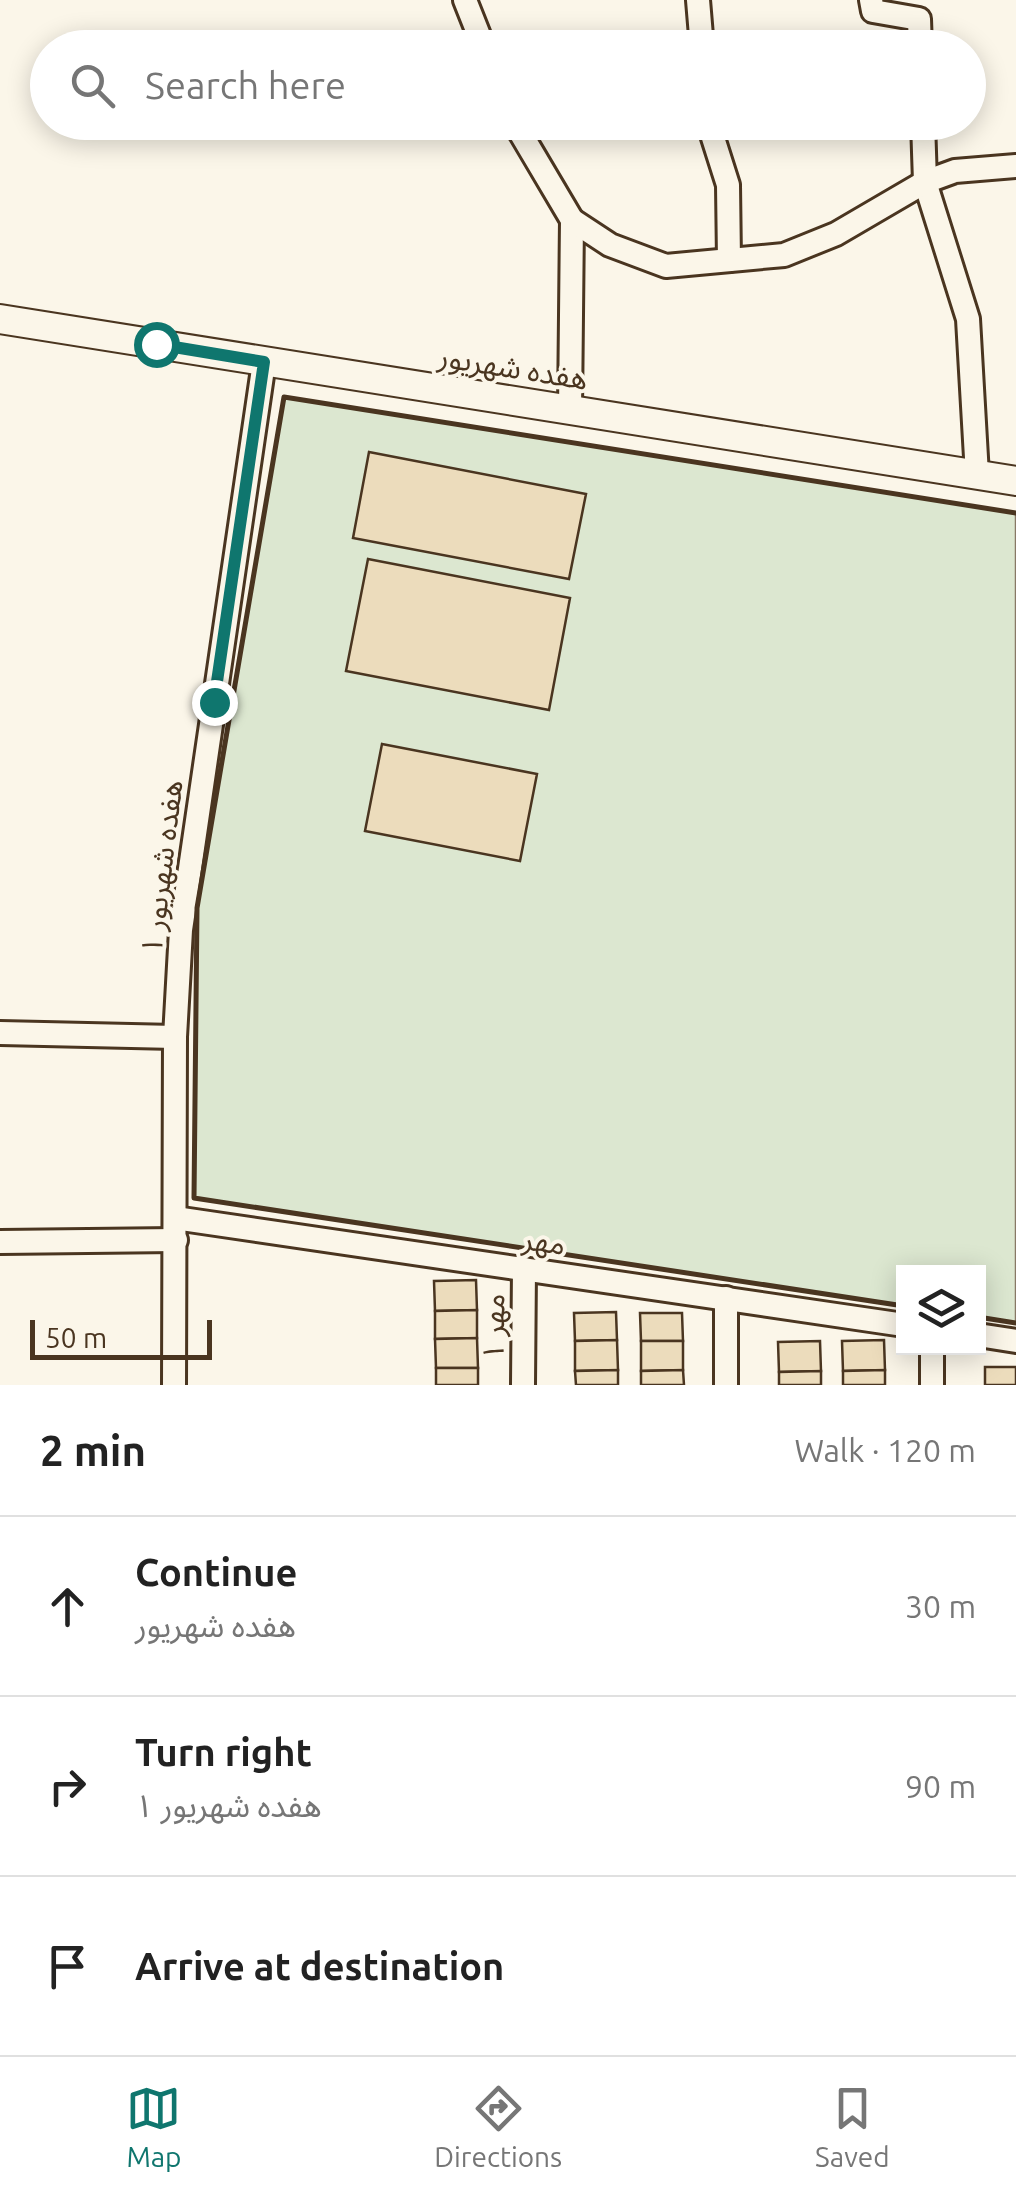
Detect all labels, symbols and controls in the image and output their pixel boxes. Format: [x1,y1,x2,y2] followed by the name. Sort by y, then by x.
[30,30,986,140] search box
[65,58,120,113] icon: search
[145,64,346,106] text: Search here
[134,322,180,368] route start
[435,338,590,397] street label: هفده شهریور
[192,680,238,726] route end
[133,778,190,956] street label: هفده شهریور ۱
[519,1221,568,1262] street label: مهر
[896,1265,986,1355] map controls
[896,1265,986,1355] button: layers
[475,1293,512,1361] street label: مهر ۱
[30,1315,212,1360] scale bar
[45,1322,107,1353] text: 50 m
[40,1427,146,1474] text: 2 min
[794,1432,976,1468] text: Walk · 120 m
[135,1551,297,1593] text: Continue
[40,1579,95,1634] icon: ahead
[905,1588,976,1624] text: 30 m
[135,1607,296,1643] text: هفده شهریور
[135,1731,312,1773] text: Turn right
[40,1759,95,1814] icon: right
[905,1768,976,1804] text: 90 m
[135,1787,322,1823] text: هفده شهریور ۱
[40,1939,95,1994] icon: arrive
[135,1945,504,1987] text: Arrive at destination
[126,2081,182,2172] tab: Map
[434,2081,562,2172] tab: Directions
[815,2081,890,2172] tab: Saved

